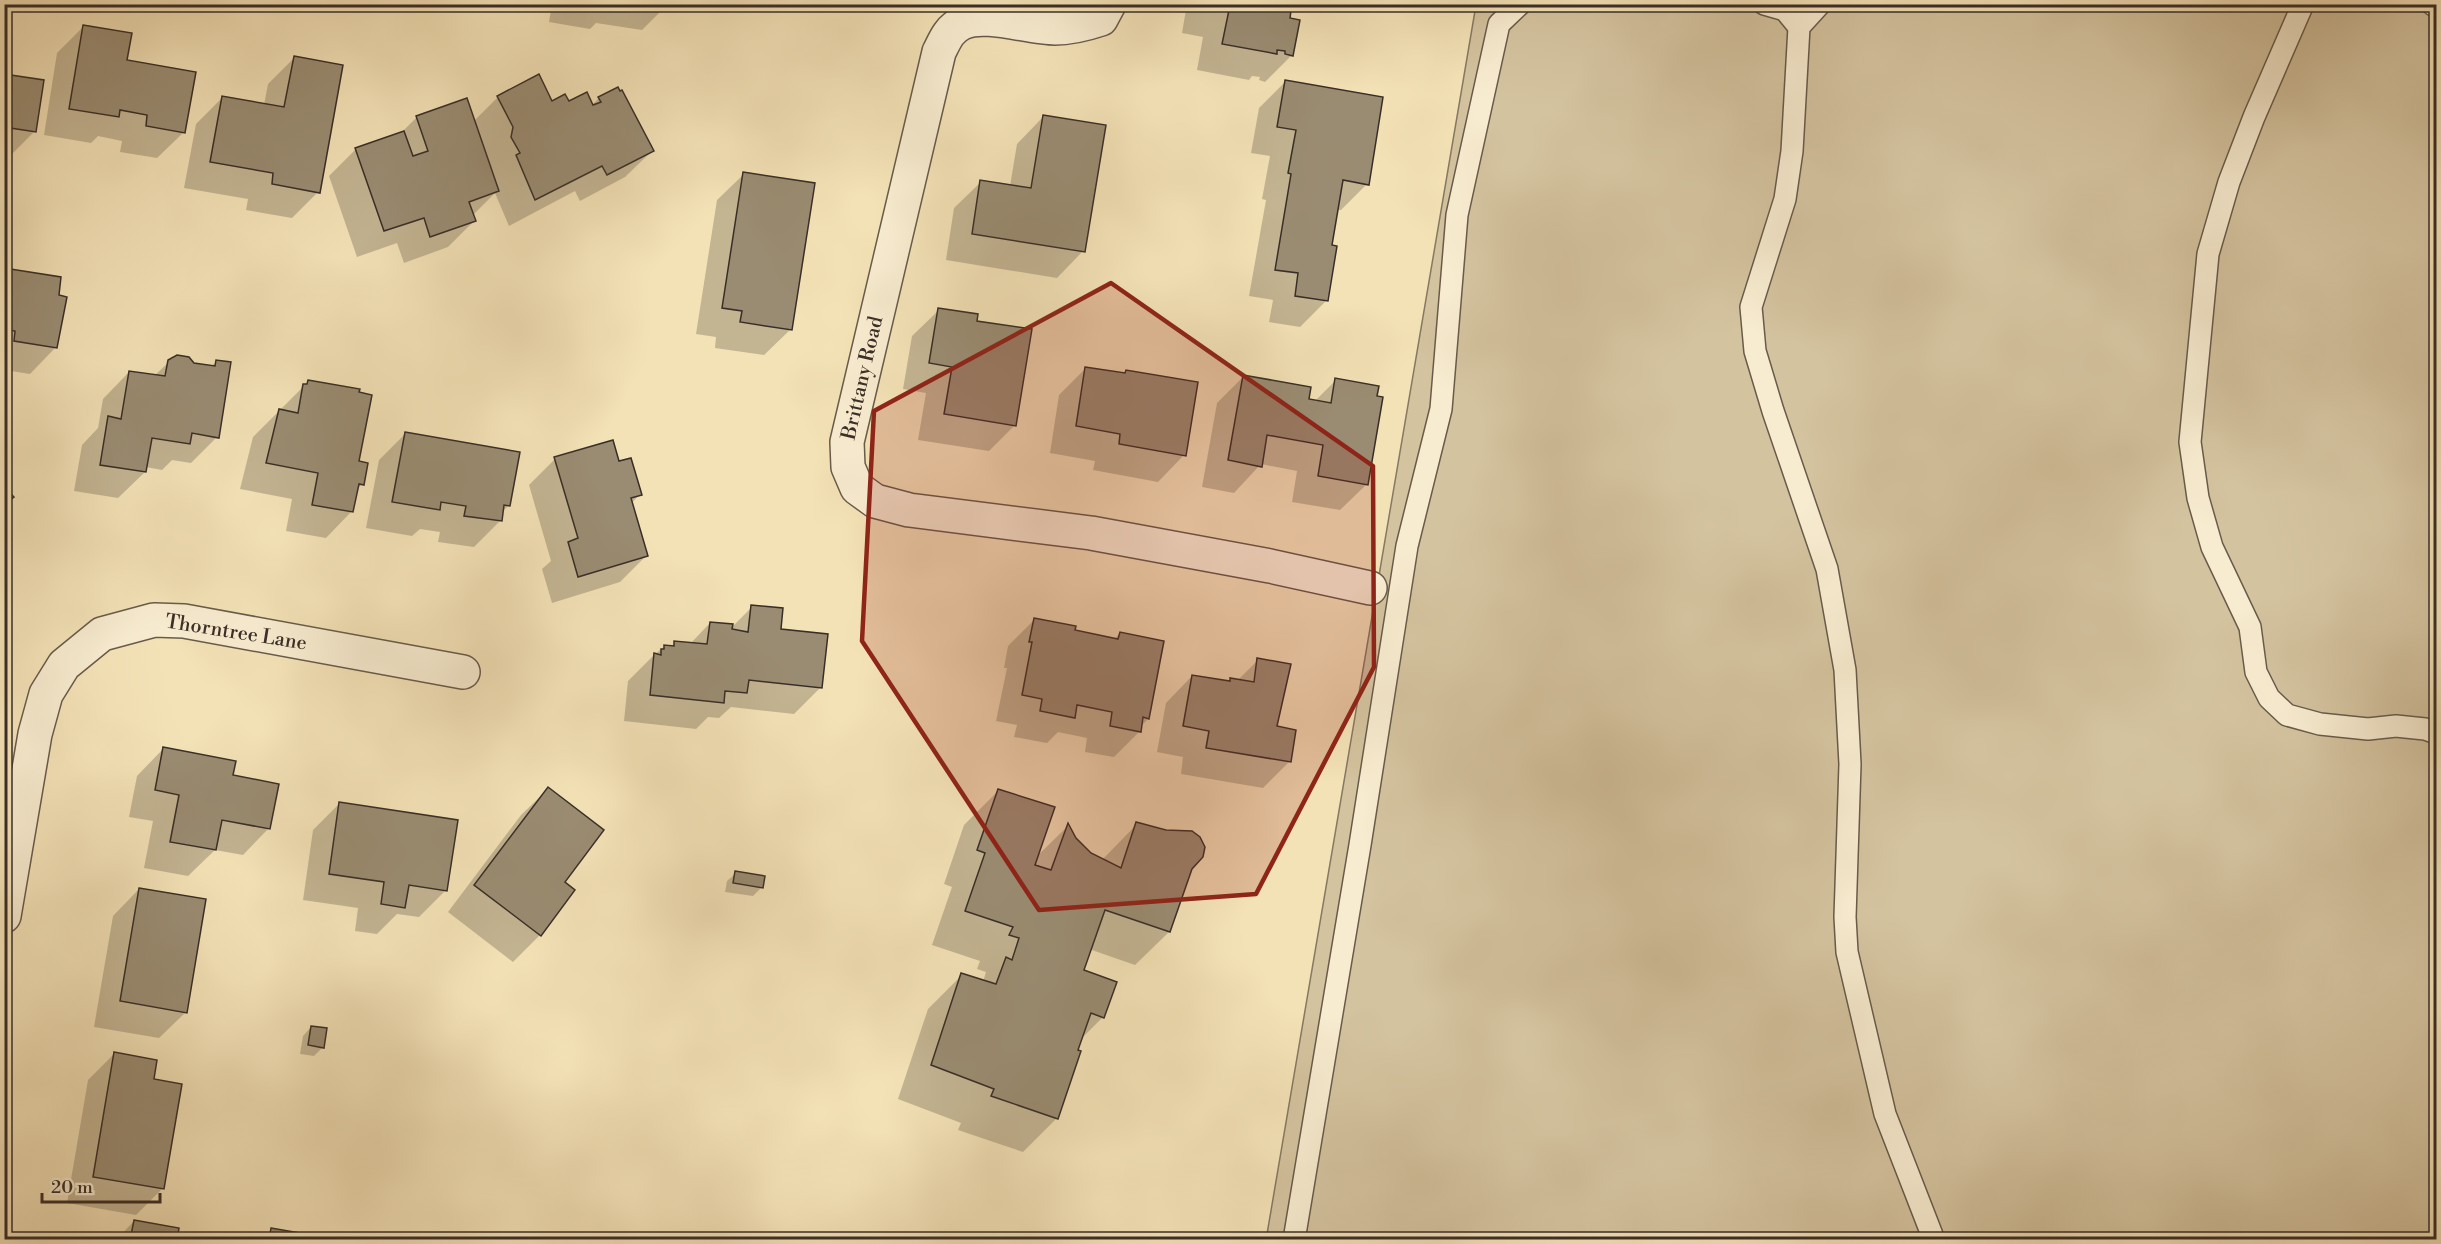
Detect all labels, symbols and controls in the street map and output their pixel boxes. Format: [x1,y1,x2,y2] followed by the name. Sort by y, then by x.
[836,313,889,443] street label: Brittany Road
[163,609,309,657] street label: Thorntree Lane
[42,1166,160,1204] scale bar
[51,1176,93,1199] text: 20 m

